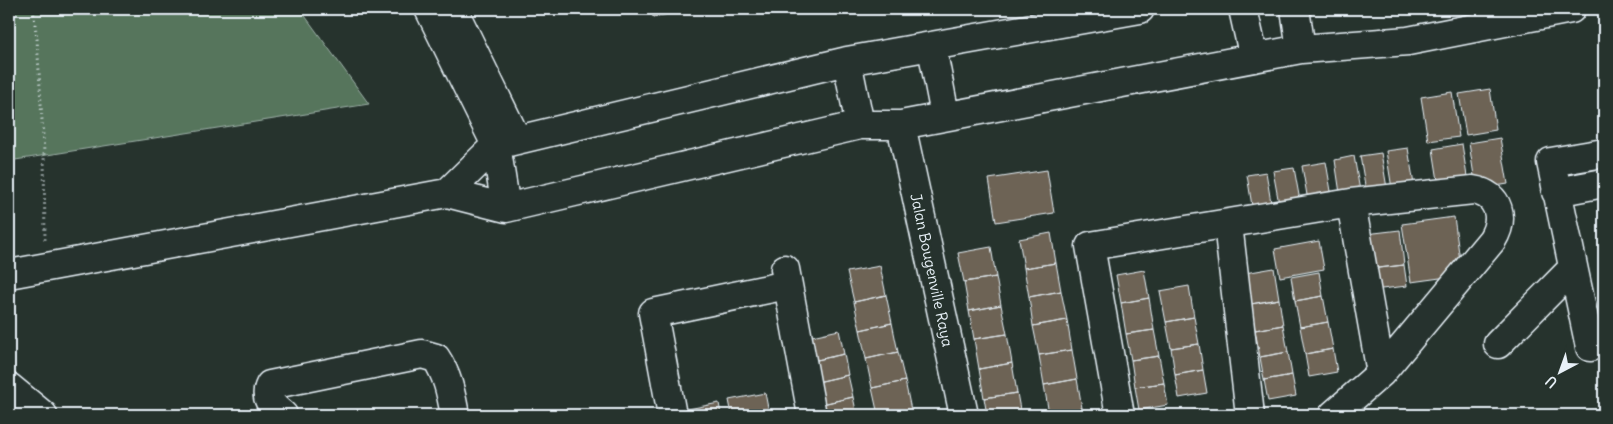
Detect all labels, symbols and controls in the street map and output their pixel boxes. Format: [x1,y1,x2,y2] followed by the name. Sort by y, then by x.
[906,192,958,349] street label: Jalan Bougenville Raya
[1536,346,1586,396] north arrow
[1542,372,1561,392] text: U

